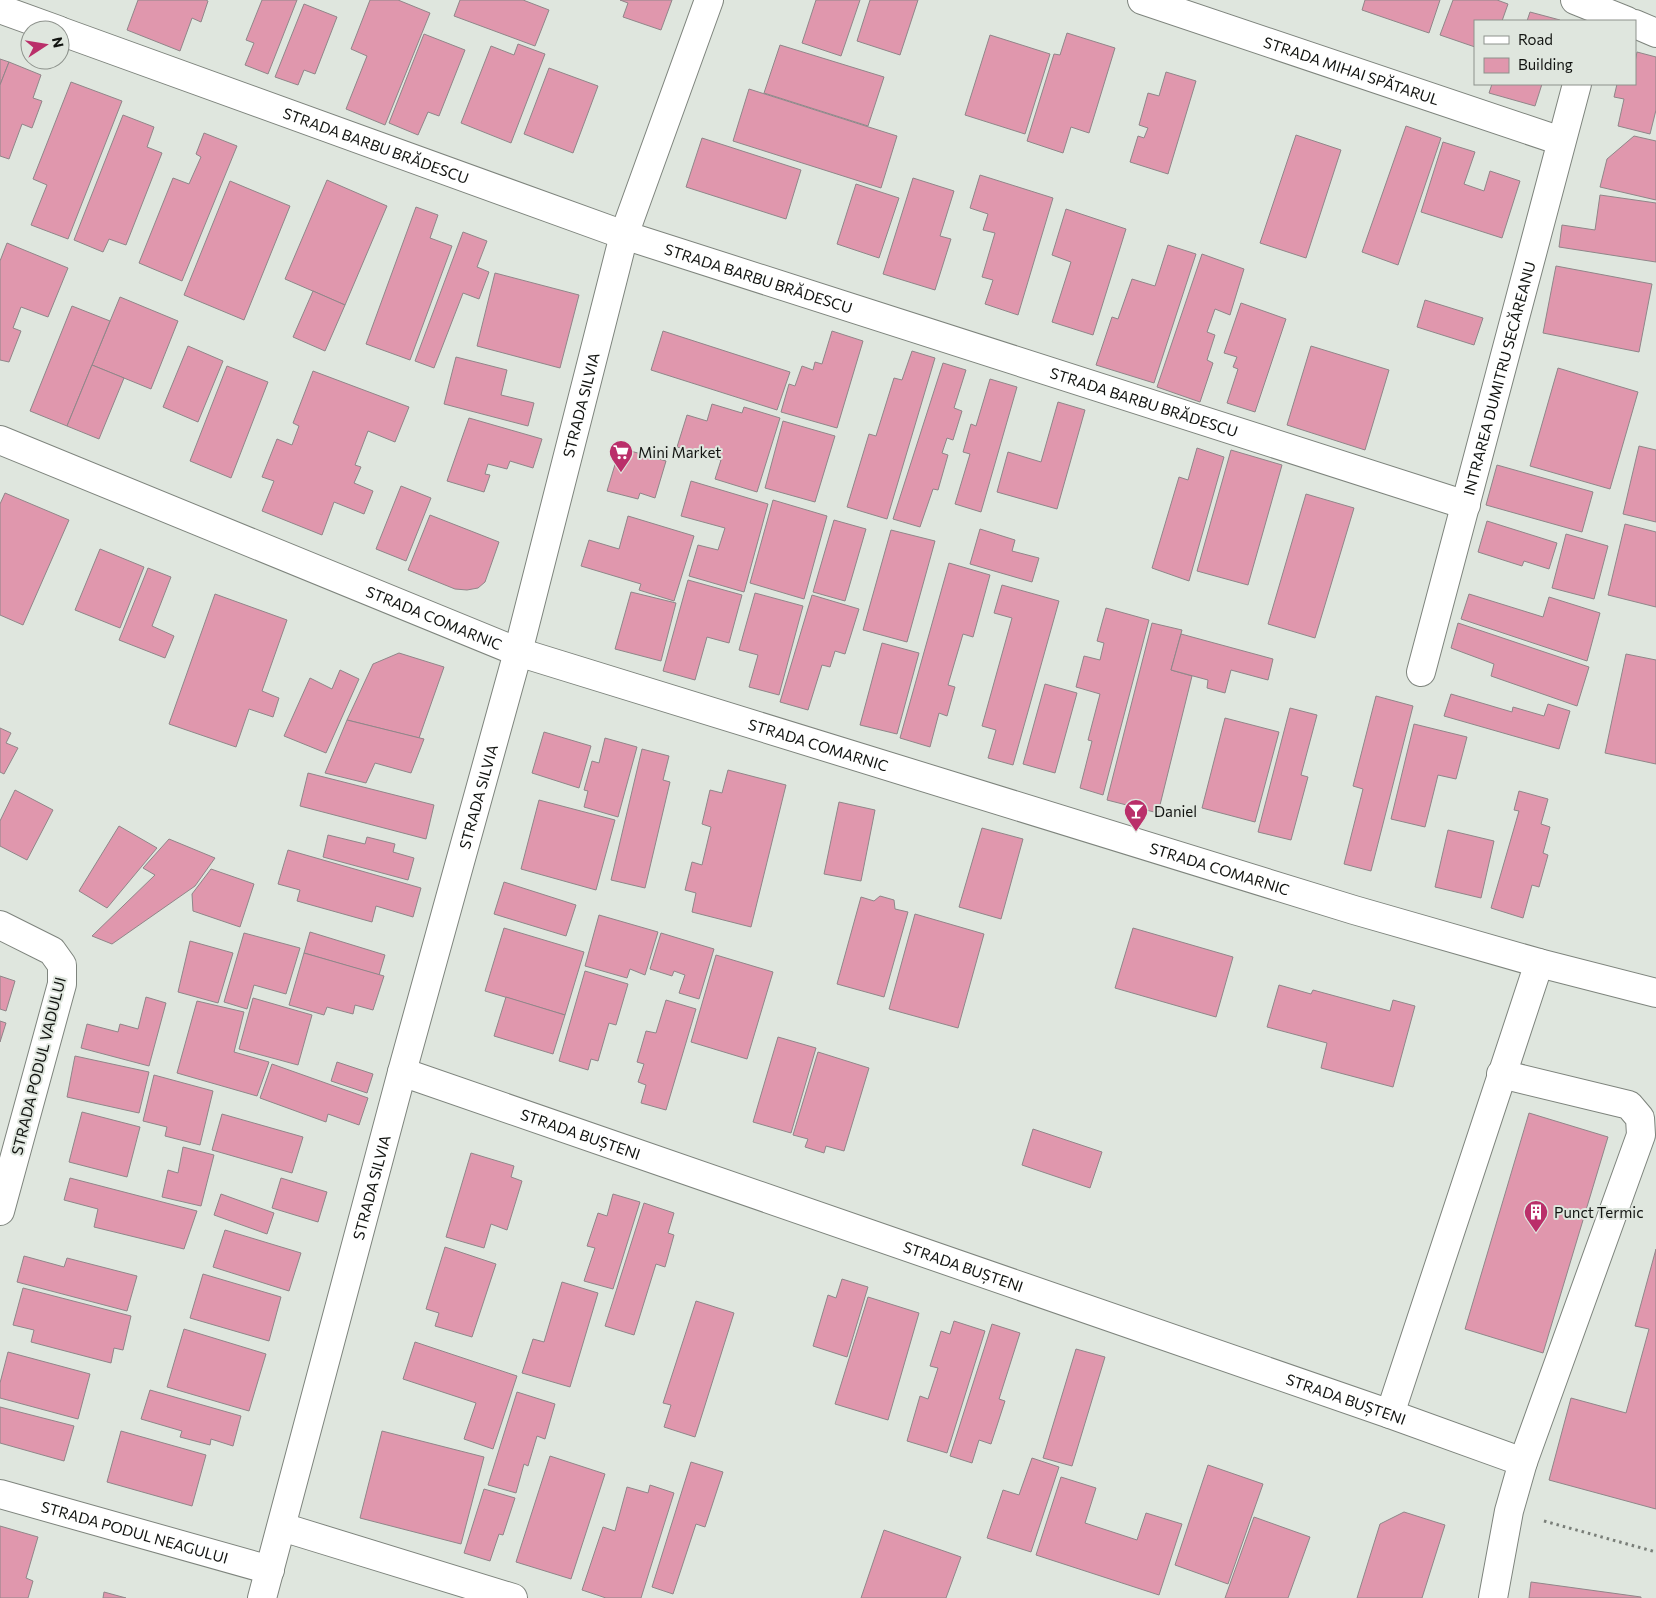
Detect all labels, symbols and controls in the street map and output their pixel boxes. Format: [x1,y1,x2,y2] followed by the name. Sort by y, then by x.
[20,20,70,70] north arrow
[1474,20,1636,85] legend
[1518,30,1553,48] text: Road
[1261,33,1442,109] street label: STRADA MIHAI SPĂTARUL
[49,35,68,49] text: N
[1518,55,1573,73] text: Building
[281,103,471,187] street label: STRADA BARBU BRĂDESCU
[662,240,855,317] street label: STRADA BARBU BRĂDESCU
[1459,259,1539,497] street label: INTRAREA DUMITRU SECĂREANU
[559,350,603,459] street label: STRADA SILVIA
[1048,363,1240,440] street label: STRADA BARBU BRĂDESCU
[608,439,634,473] supermarket icon: Mini Market
[638,443,721,461] place label: Mini Market
[363,582,505,654] street label: STRADA COMARNIC
[746,715,890,775] street label: STRADA COMARNIC
[455,742,501,851] street label: STRADA SILVIA
[1123,798,1149,832] bar icon: Daniel
[1154,802,1197,820] place label: Daniel
[1148,839,1292,899] street label: STRADA COMARNIC
[7,975,69,1157] street label: STRADA PODUL VADULUI
[518,1105,643,1163] street label: STRADA BUȘTENI
[349,1133,394,1242] street label: STRADA SILVIA
[1523,1199,1549,1233] building icon: Punct Termic
[1554,1203,1644,1221] place label: Punct Termic
[901,1237,1026,1295] street label: STRADA BUȘTENI
[1284,1370,1408,1428] street label: STRADA BUȘTENI
[39,1497,230,1567] street label: STRADA PODUL NEAGULUI

